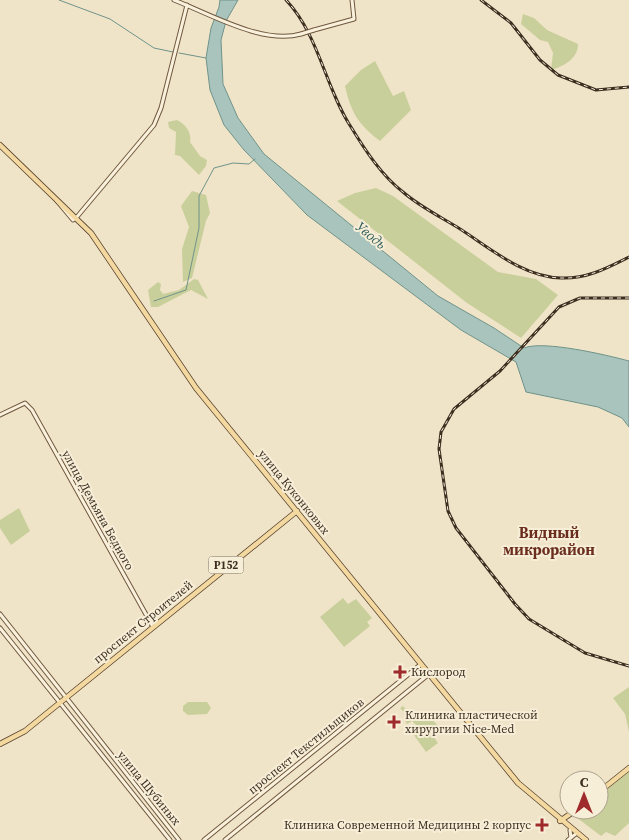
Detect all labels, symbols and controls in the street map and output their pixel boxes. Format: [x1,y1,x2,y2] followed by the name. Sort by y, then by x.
[352,216,391,254] water label: Уводь
[255,446,334,538] street label: улица Куконковых
[58,447,138,573] street label: улица Демьяна Бедного
[503,522,595,560] district label: Видный микрорайон
[208,556,244,574] road number: Р152
[90,577,196,667] street label: проспект Строителей
[411,664,466,680] place label: Кислород
[393,665,407,679] marker: Кислород
[245,694,367,798] street label: проспект Текстильщиков
[405,707,538,737] place label: Клиника пластической хирургии Nice-Med
[387,715,401,729] marker: Клиника пластической хирургии Nice-Med
[114,747,185,829] street label: улица Шубиных
[559,770,609,820] north arrow
[580,772,589,792] text: С
[284,817,531,833] place label: Клиника Современной Медицины 2 корпус
[535,818,549,832] marker: Клиника Современной Медицины 2 корпус

